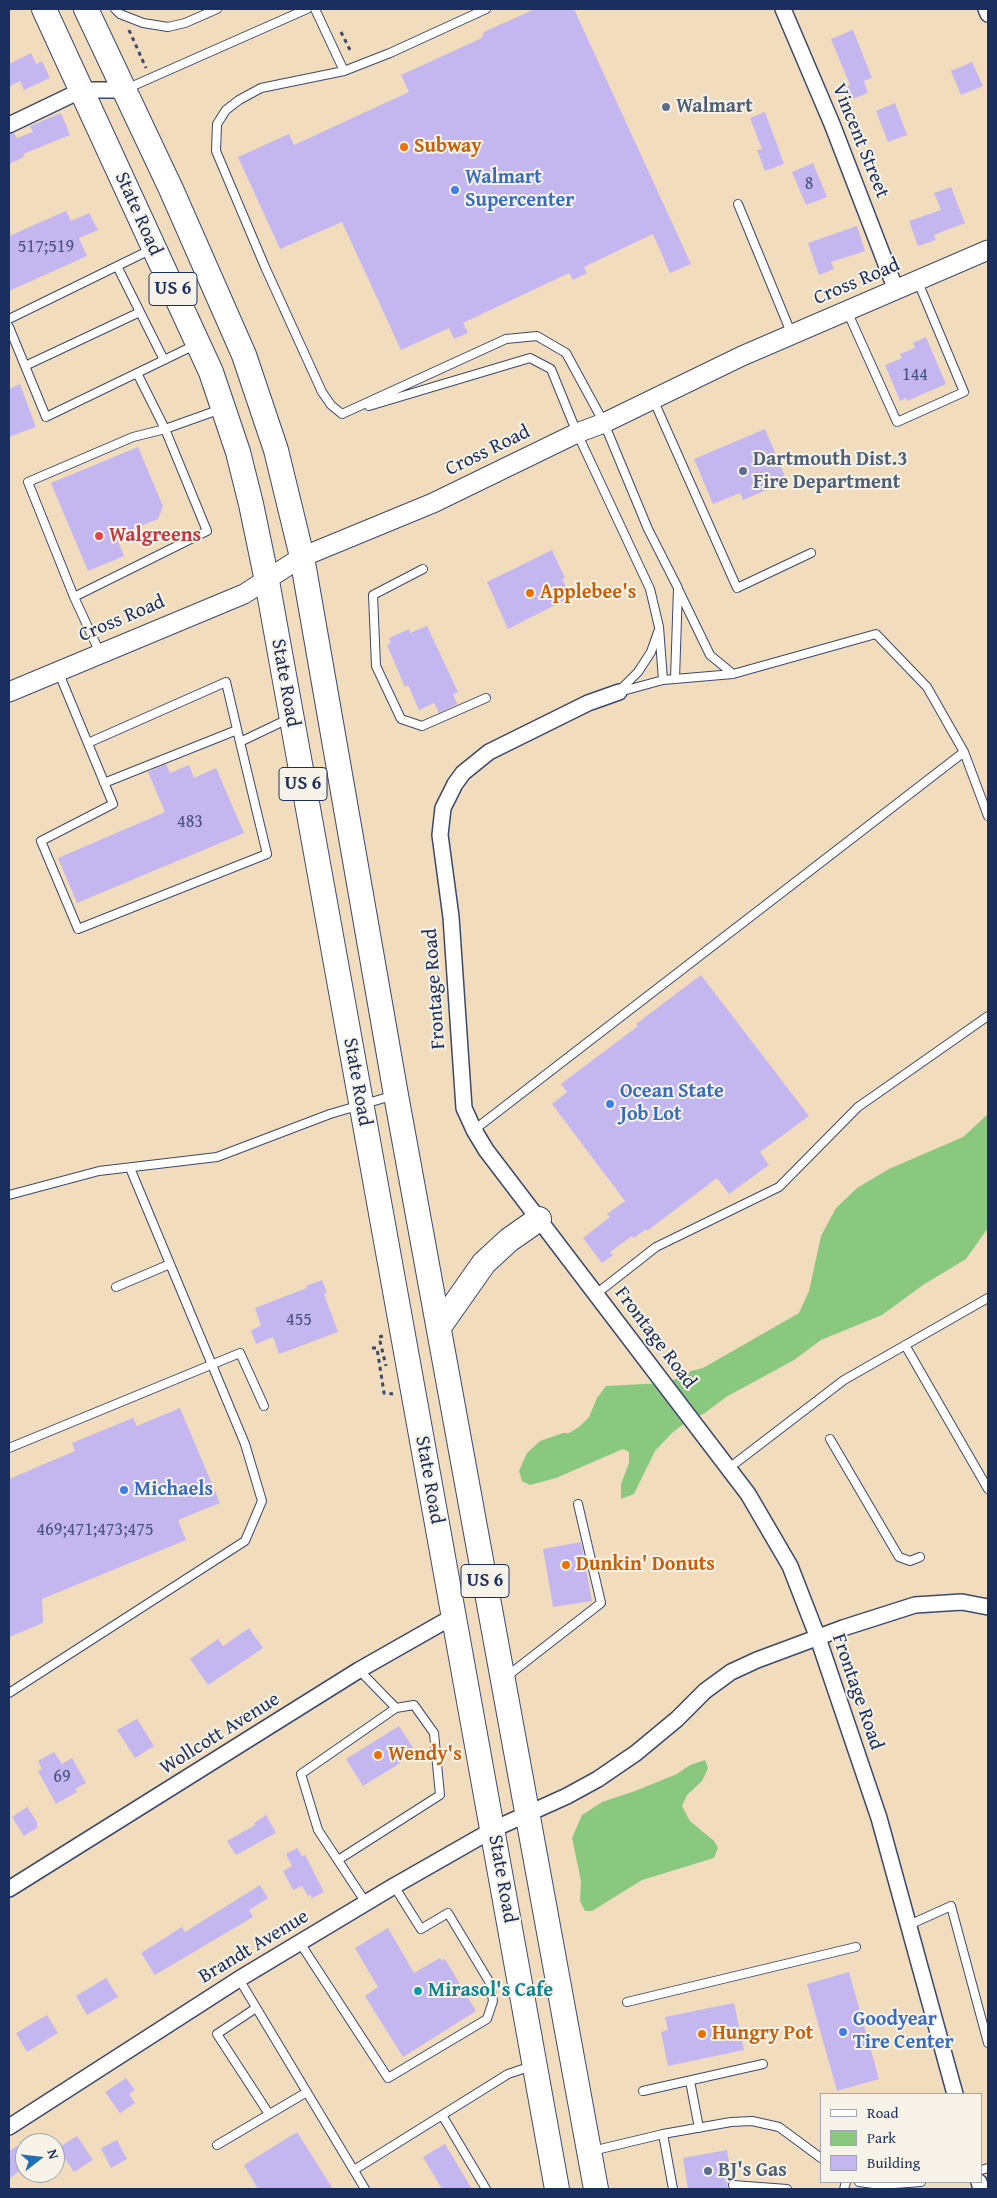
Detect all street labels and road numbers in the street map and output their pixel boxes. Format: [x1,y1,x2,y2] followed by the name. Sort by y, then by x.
[826,80,894,202] street label: Vincent Street
[109,168,167,260] street label: State Road
[810,253,904,311] street label: Cross Road
[149,272,197,306] road number: US 6
[442,420,534,482] street label: Cross Road
[75,590,169,648] street label: Cross Road
[265,637,305,729] street label: State Road
[279,768,327,801] road number: US 6
[419,928,451,1050] street label: Frontage Road
[337,1036,377,1128] street label: State Road
[609,1282,701,1394] street label: Frontage Road
[409,1434,449,1526] street label: State Road
[461,1564,509,1598] road number: US 6
[826,1631,888,1753] street label: Frontage Road
[156,1688,284,1780] street label: Wollcott Avenue
[482,1833,522,1925] street label: State Road
[195,1905,313,1989] street label: Brandt Avenue

